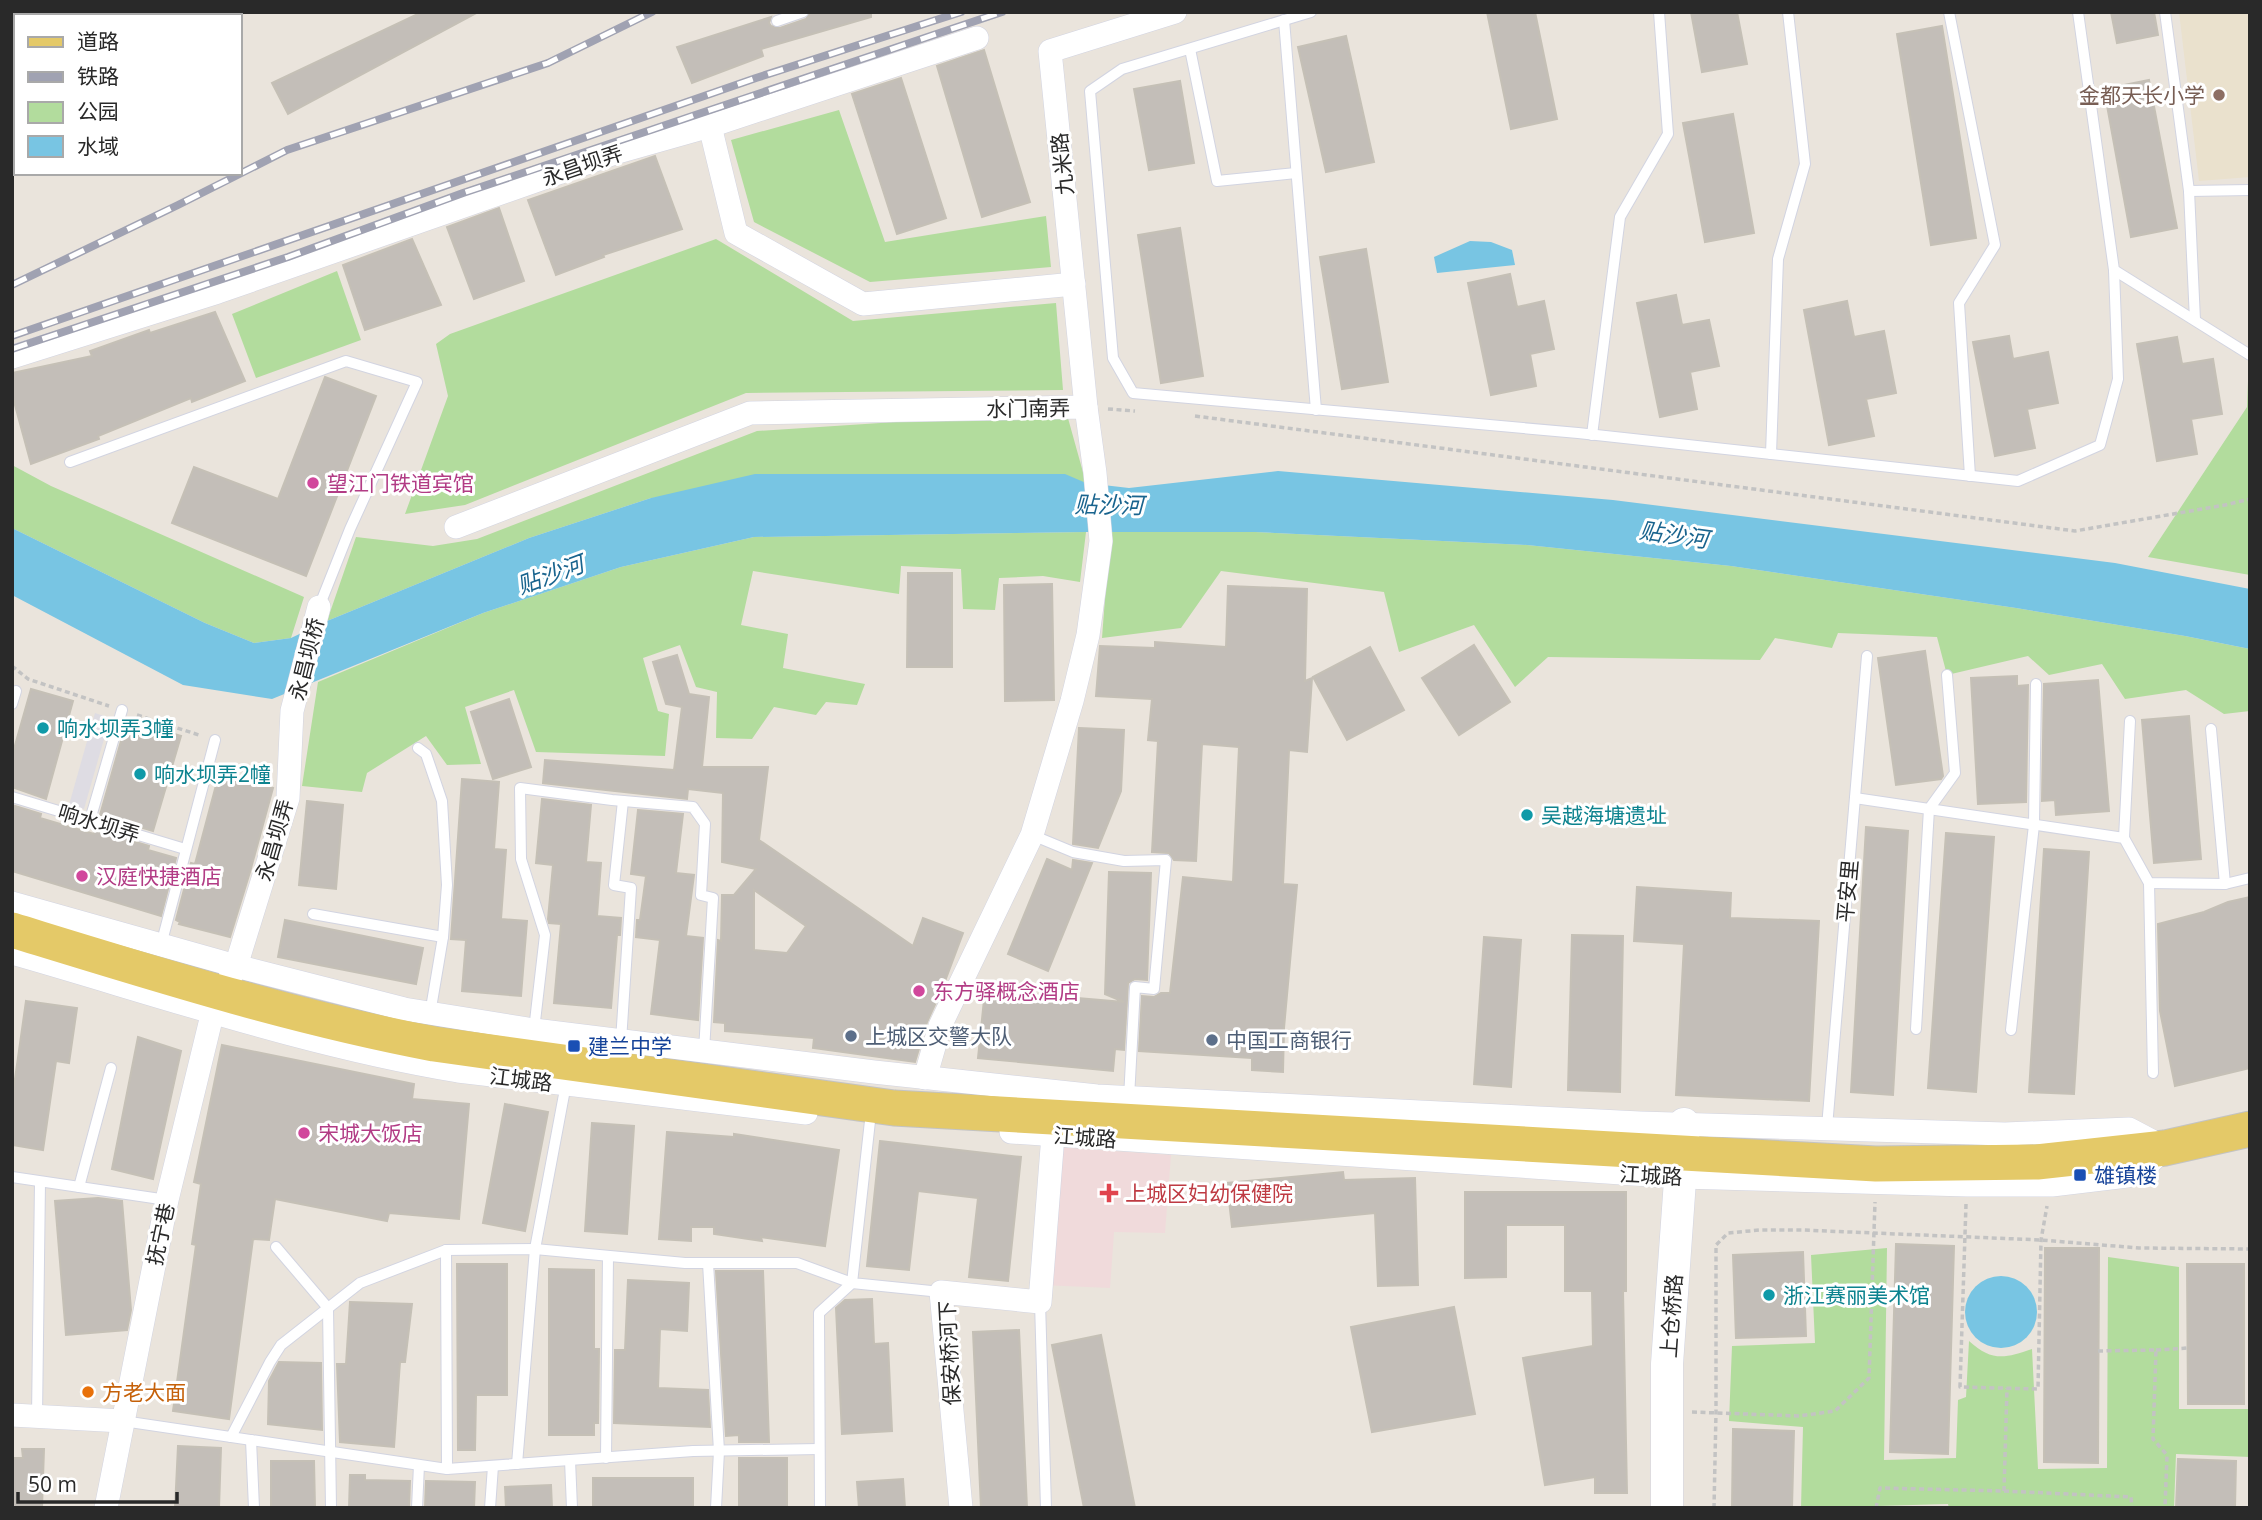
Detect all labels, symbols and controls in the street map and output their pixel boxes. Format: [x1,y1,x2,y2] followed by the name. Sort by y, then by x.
[14,14,242,175] legend
[77,27,119,55] text: 道路
[77,62,119,90] text: 铁路
[2079,81,2205,109] place label: 金都天长小学
[2211,87,2227,103] marker: 金都天长小学
[77,97,119,125] text: 公园
[1045,131,1079,197] street label: 九米路
[77,132,119,160] text: 水域
[538,138,626,192] street label: 永昌坝弄
[986,393,1070,423] street label: 水门南弄
[327,469,474,497] place label: 望江门铁道宾馆
[305,475,321,491] marker: 望江门铁道宾馆
[1074,487,1148,521] water label: 贴沙河
[1638,513,1714,555] water label: 贴沙河
[512,546,592,601] water label: 贴沙河
[282,615,330,703] street label: 永昌坝桥
[57,714,174,742] place label: 响水坝弄3幢
[35,720,51,736] marker: 响水坝弄3幢
[154,760,271,788] place label: 响水坝弄2幢
[132,766,148,782] marker: 响水坝弄2幢
[249,796,299,884] street label: 永昌坝弄
[55,797,143,849] street label: 响水坝弄
[1541,801,1667,829] place label: 吴越海塘遗址
[1519,807,1535,823] marker: 吴越海塘遗址
[1830,858,1864,924] street label: 平安里
[96,862,222,890] place label: 汉庭快捷酒店
[74,868,90,884] marker: 汉庭快捷酒店
[933,977,1080,1005] place label: 东方驿概念酒店
[911,983,927,999] marker: 东方驿概念酒店
[865,1022,1012,1050] place label: 上城区交警大队
[1226,1026,1352,1054] place label: 中国工商银行
[843,1028,859,1044] marker: 上城区交警大队
[588,1032,672,1060] place label: 建兰中学
[1204,1032,1220,1048] marker: 中国工商银行
[566,1038,582,1054] marker: 建兰中学
[488,1061,554,1097] street label: 江城路
[318,1119,423,1147] place label: 宋城大饭店
[1053,1121,1117,1153] street label: 江城路
[296,1125,312,1141] marker: 宋城大饭店
[1619,1159,1683,1191] street label: 江城路
[2094,1161,2157,1189] place label: 雄镇楼
[2072,1167,2088,1183] marker: 雄镇楼
[1125,1179,1293,1207] place label: 上城区妇幼保健院
[1099,1183,1119,1203] marker: 上城区妇幼保健院
[140,1200,180,1268] street label: 抚宁巷
[1654,1273,1688,1359] street label: 上仓桥路
[1783,1281,1930,1309] place label: 浙江赛丽美术馆
[1761,1287,1777,1303] marker: 浙江赛丽美术馆
[932,1300,966,1406] street label: 保安桥河下
[102,1378,186,1406] place label: 方老大面
[80,1384,96,1400] marker: 方老大面
[18,1460,177,1504] scale bar
[28,1470,77,1498] text: 50 m

